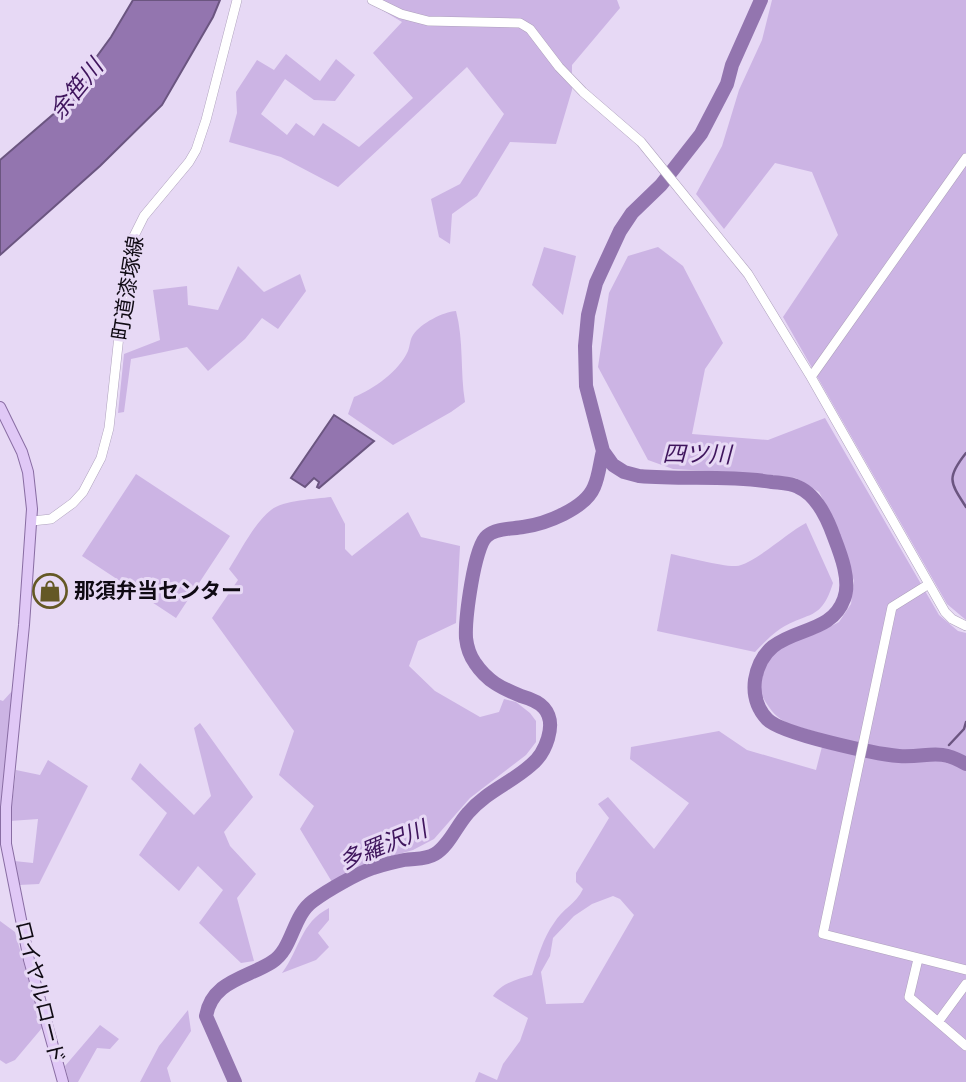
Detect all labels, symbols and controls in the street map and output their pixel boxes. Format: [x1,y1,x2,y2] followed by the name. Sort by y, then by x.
[41,49,111,125] water label: 余笹川
[105,234,149,342] street label: 町道漆塚線
[662,436,735,470] water label: 四ツ川
[31,572,69,610] shop icon: 那須弁当センター
[74,576,242,604] place label: 那須弁当センター
[334,811,434,876] water label: 多羅沢川
[10,917,72,1066] street label: ロイヤルロード

